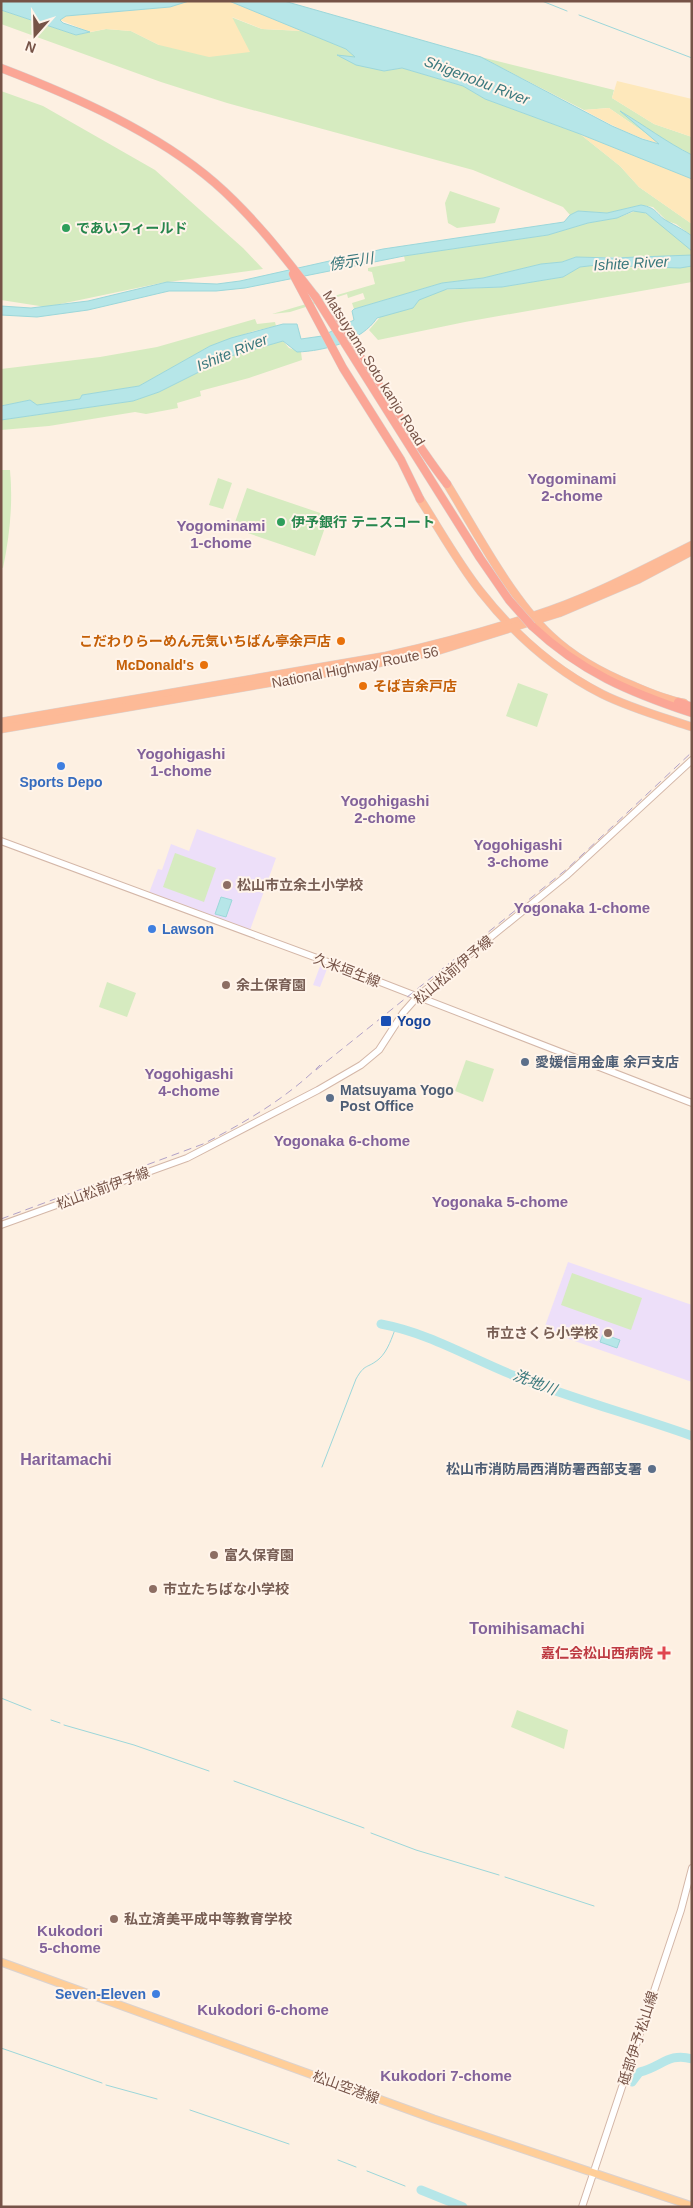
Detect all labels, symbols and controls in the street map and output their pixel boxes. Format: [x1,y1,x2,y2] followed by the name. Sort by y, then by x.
[10,10,60,60] north arrow
[23,38,38,56] text: N
[422,52,533,108] water label: Shigenobu River
[76,220,188,236] place label: であいフィールド
[60,222,72,234] marker: であいフィールド
[327,249,377,273] water label: 傍示川
[593,252,670,273] water label: Ishite River
[320,288,428,448] street label: Matsuyama Soto kanjo Road
[194,330,271,374] water label: Ishite River
[528,470,616,504] district label: Yogominami 2-chome
[291,514,435,530] place label: 伊予銀行 テニスコート
[275,516,287,528] marker: 伊予銀行 テニスコート
[177,517,265,551] district label: Yogominami 1-chome
[79,633,331,649] place label: こだわりらーめん元気いちばん亭余戸店
[335,635,347,647] marker: こだわりらーめん元気いちばん亭余戸店
[270,643,440,691] street label: National Highway Route 56
[116,657,194,673] place label: McDonald's
[198,659,210,671] marker: McDonald's
[373,678,457,694] place label: そば吉余戸店
[357,680,369,692] marker: そば吉余戸店
[137,745,225,779] district label: Yogohigashi 1-chome
[55,760,67,772] marker: Sports Depo
[19,774,103,790] place label: Sports Depo
[341,792,429,826] district label: Yogohigashi 2-chome
[474,836,562,870] district label: Yogohigashi 3-chome
[237,877,363,893] place label: 松山市立余土小学校
[221,879,233,891] marker: 松山市立余土小学校
[514,899,650,916] district label: Yogonaka 1-chome
[162,921,214,937] place label: Lawson
[146,923,158,935] marker: Lawson
[410,932,496,1008] street label: 松山松前伊予線
[311,950,383,990] street label: 久米垣生線
[236,977,306,993] place label: 余土保育園
[220,979,232,991] marker: 余土保育園
[397,1013,431,1029] place label: Yogo
[379,1014,393,1028] marker: Yogo
[535,1054,679,1070] place label: 愛媛信用金庫 余戸支店
[519,1056,531,1068] marker: 愛媛信用金庫 余戸支店
[145,1065,233,1099] district label: Yogohigashi 4-chome
[340,1082,454,1114] place label: Matsuyama Yogo Post Office
[324,1092,336,1104] marker: Matsuyama Yogo Post Office
[274,1132,410,1149] district label: Yogonaka 6-chome
[54,1164,152,1212] street label: 松山松前伊予線
[432,1193,568,1210] district label: Yogonaka 5-chome
[486,1325,598,1341] place label: 市立さくら小学校
[602,1327,614,1339] marker: 市立さくら小学校
[511,1366,561,1399] water label: 洗地川
[20,1451,112,1468] district label: Haritamachi
[446,1461,642,1477] place label: 松山市消防局西消防署西部支署
[646,1463,658,1475] marker: 松山市消防局西消防署西部支署
[224,1547,294,1563] place label: 富久保育園
[208,1549,220,1561] marker: 富久保育園
[163,1581,289,1597] place label: 市立たちばな小学校
[147,1583,159,1595] marker: 市立たちばな小学校
[469,1620,585,1637] district label: Tomihisamachi
[541,1645,653,1661] place label: 嘉仁会松山西病院
[657,1646,671,1660] marker: 嘉仁会松山西病院
[124,1911,292,1927] place label: 私立済美平成中等教育学校
[108,1913,120,1925] marker: 私立済美平成中等教育学校
[37,1922,103,1956] district label: Kukodori 5-chome
[55,1986,146,2002] place label: Seven-Eleven
[150,1988,162,2000] marker: Seven-Eleven
[615,1989,661,2087] street label: 砥部伊予松山線
[197,2001,329,2018] district label: Kukodori 6-chome
[380,2067,512,2084] district label: Kukodori 7-chome
[310,2068,382,2106] street label: 松山空港線

